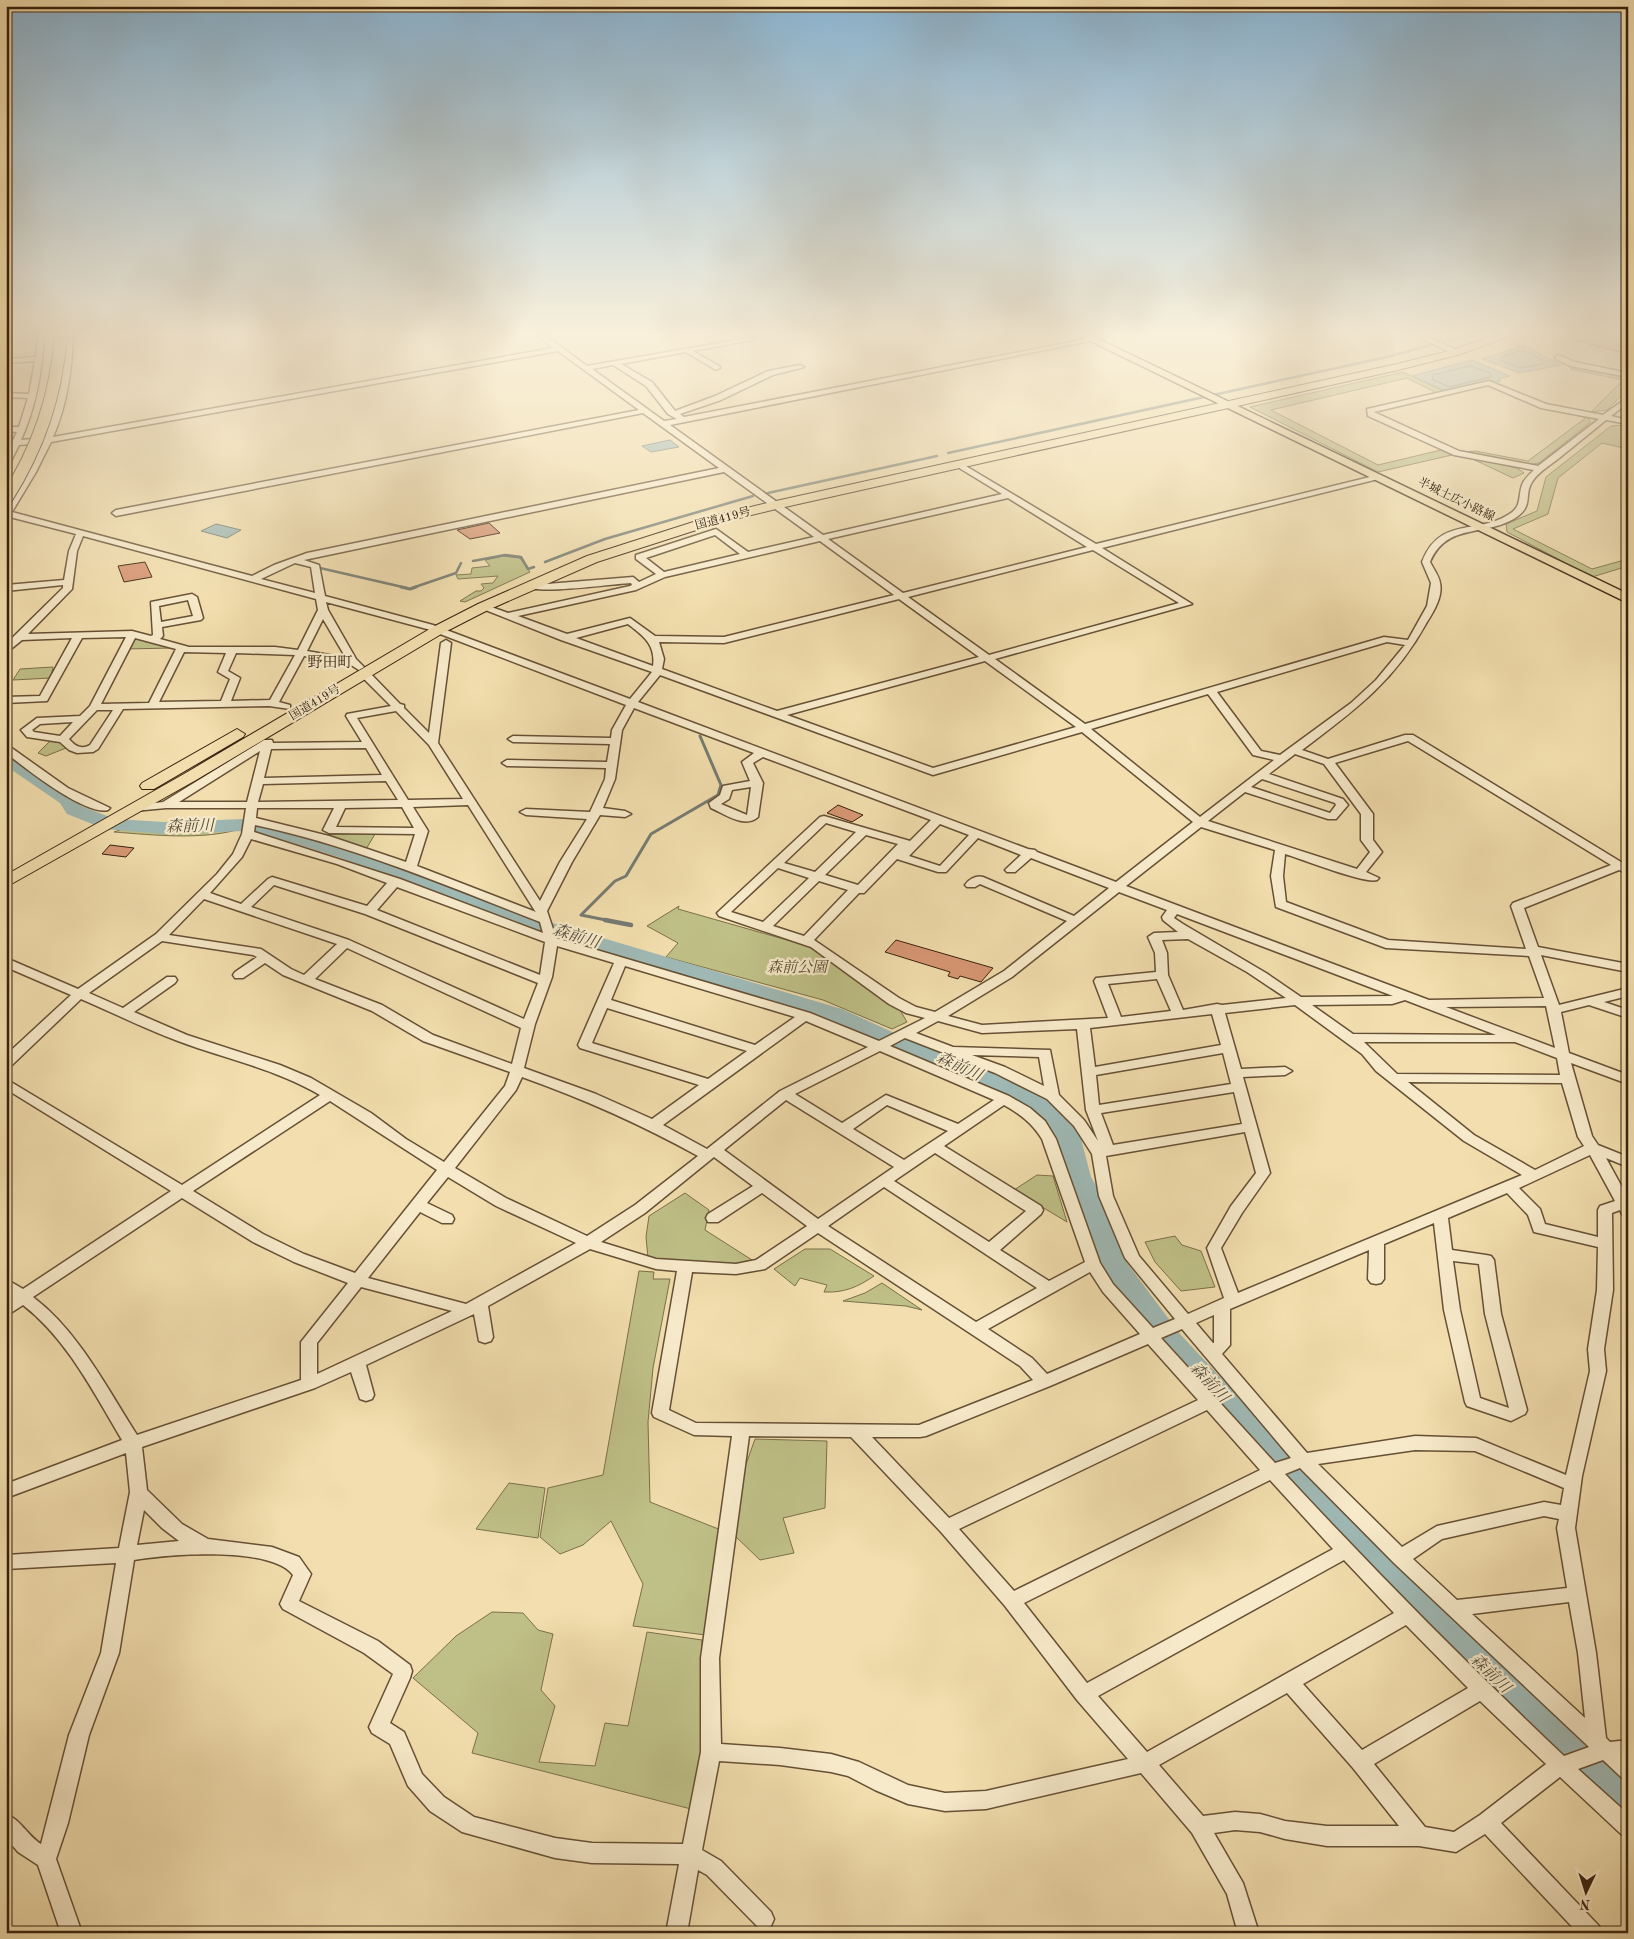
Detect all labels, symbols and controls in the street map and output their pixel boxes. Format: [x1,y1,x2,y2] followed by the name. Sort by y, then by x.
[1416,474,1497,524] street label: 半城土広小路線
[693,504,752,532] street label: 国道419号
[307,654,353,671] district label: 野田町
[286,681,342,723] street label: 国道419号
[166,817,216,835] water label: 森前川
[551,920,604,952] water label: 森前川
[767,959,830,976] park label: 森前公園
[934,1048,987,1085] water label: 森前川
[1187,1359,1234,1407] water label: 森前川
[1467,1650,1516,1698] water label: 森前川
[1562,1866,1612,1916] north arrow
[1579,1897,1591,1911] text: N

